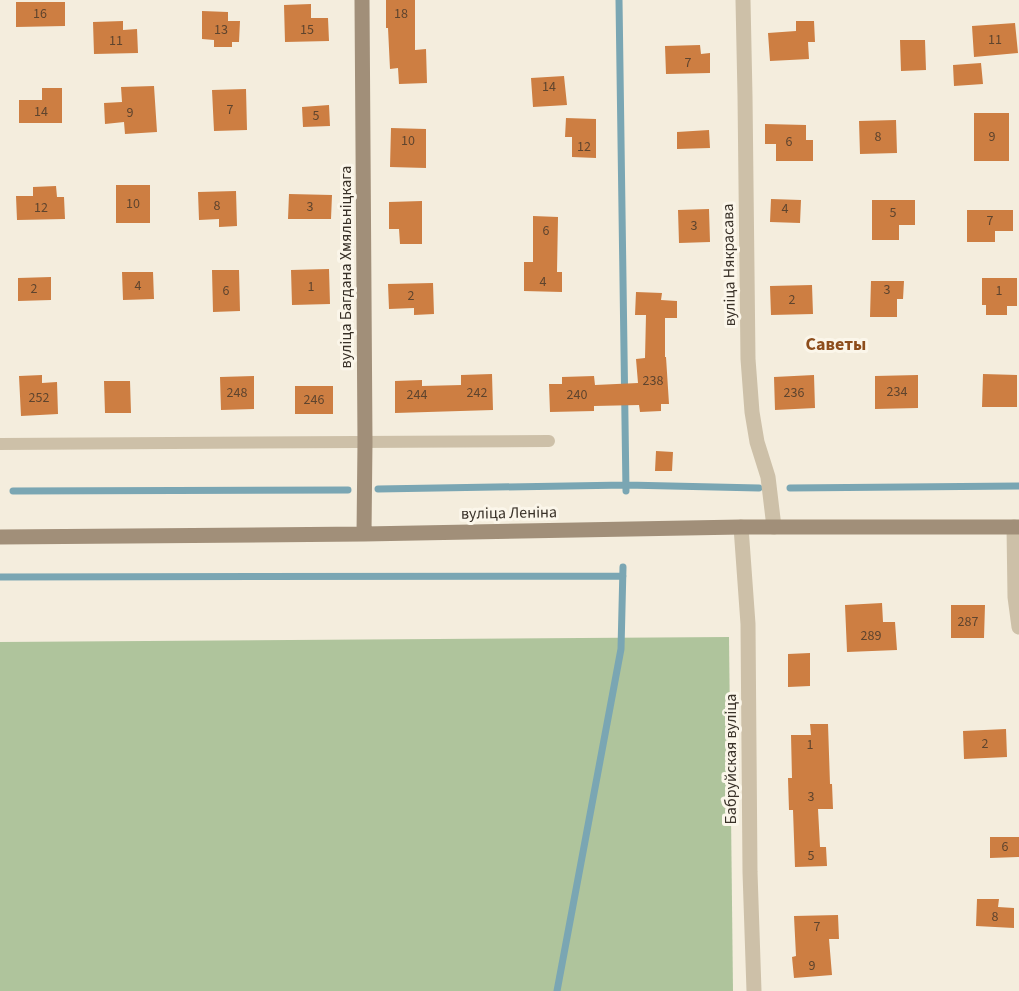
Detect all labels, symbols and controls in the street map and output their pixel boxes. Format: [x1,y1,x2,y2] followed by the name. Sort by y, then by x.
[33,4,47,24] house number: 16
[394,4,408,24] house number: 18
[214,20,228,40] house number: 13
[300,20,314,40] house number: 15
[988,30,1002,50] house number: 11
[109,31,123,51] house number: 11
[685,53,692,73] house number: 7
[542,77,556,97] house number: 14
[227,100,234,120] house number: 7
[34,102,48,122] house number: 14
[127,103,134,123] house number: 9
[313,106,320,126] house number: 5
[875,127,882,147] house number: 8
[989,127,996,147] house number: 9
[401,131,415,151] house number: 10
[786,132,793,152] house number: 6
[577,137,591,157] house number: 12
[335,166,357,368] street label: вуліца Багдана Хмяльніцкага
[126,194,140,214] house number: 10
[214,196,221,216] house number: 8
[307,197,314,217] house number: 3
[34,198,48,218] house number: 12
[782,199,789,219] house number: 4
[717,203,741,327] street label: вуліца Някрасава
[890,203,897,223] house number: 5
[987,211,994,231] house number: 7
[691,216,698,236] house number: 3
[543,221,550,241] house number: 6
[540,272,547,292] house number: 4
[135,276,142,296] house number: 4
[308,277,315,297] house number: 1
[31,279,38,299] house number: 2
[884,280,891,300] house number: 3
[223,281,230,301] house number: 6
[996,281,1003,301] house number: 1
[408,286,415,306] house number: 2
[789,290,796,310] house number: 2
[806,332,866,357] district label: Саветы
[643,371,663,391] house number: 238
[887,382,907,402] house number: 234
[227,383,247,403] house number: 248
[467,383,487,403] house number: 242
[784,383,804,403] house number: 236
[407,385,427,405] house number: 244
[567,385,587,405] house number: 240
[29,388,49,408] house number: 252
[304,390,324,410] house number: 246
[461,501,557,525] street label: вуліца Леніна
[958,612,978,632] house number: 287
[861,626,881,646] house number: 289
[720,694,742,824] street label: Бабруйская вуліца
[982,734,989,754] house number: 2
[807,735,814,755] house number: 1
[808,787,815,807] house number: 3
[1002,837,1009,857] house number: 6
[808,846,815,866] house number: 5
[992,907,999,927] house number: 8
[814,917,821,937] house number: 7
[809,956,816,976] house number: 9

